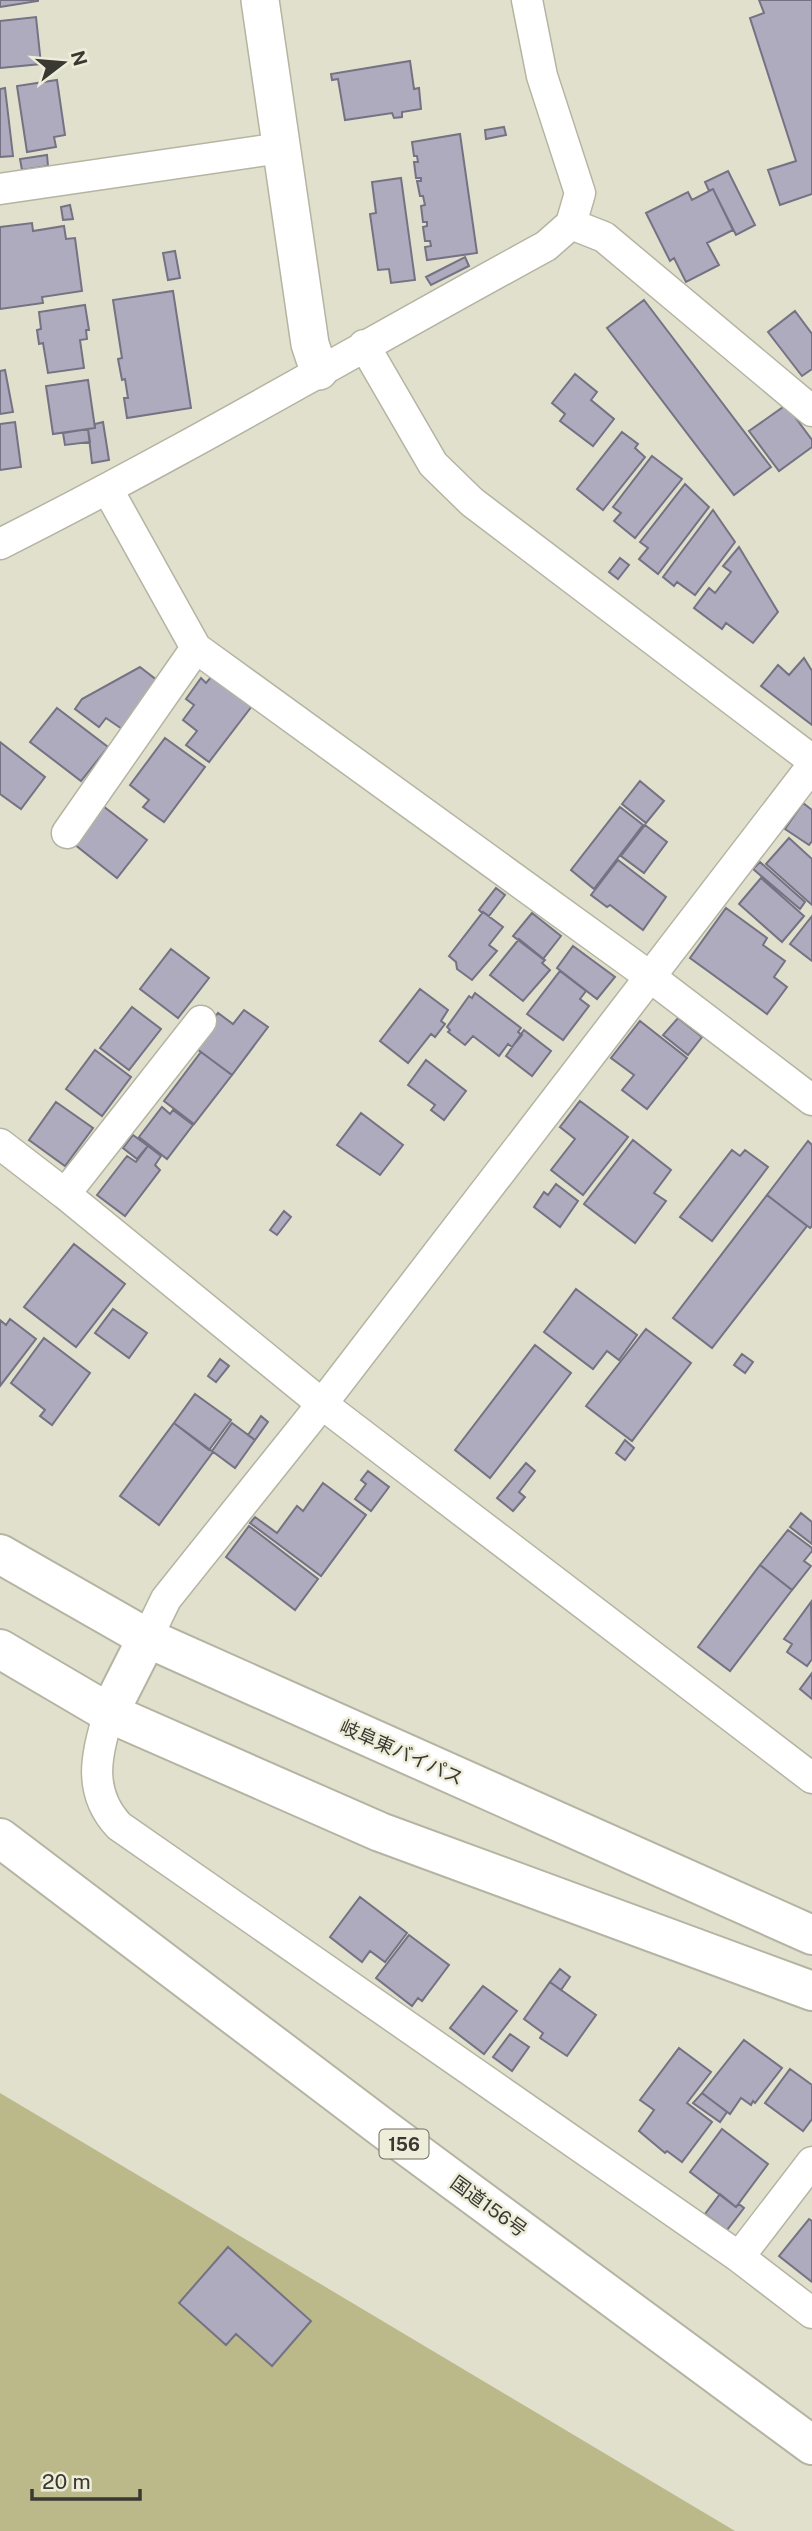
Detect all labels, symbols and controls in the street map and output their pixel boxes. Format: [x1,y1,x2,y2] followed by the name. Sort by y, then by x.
[28,28,98,98] north arrow
[67,48,92,68] text: N
[337,1715,467,1789] street label: 岐阜東バイパス
[380,2130,428,2158] road number: 156
[447,2171,531,2241] street label: 国道156号
[32,2458,140,2502] scale bar
[42,2469,91,2494] text: 20 m

